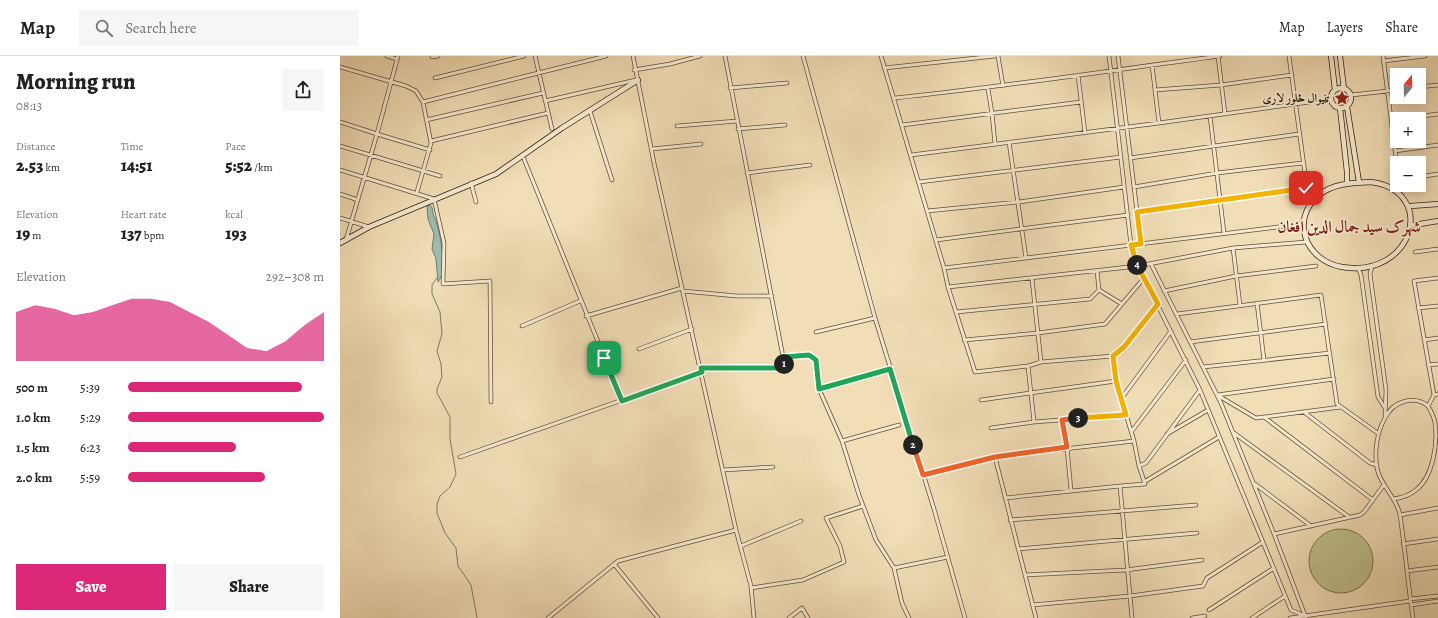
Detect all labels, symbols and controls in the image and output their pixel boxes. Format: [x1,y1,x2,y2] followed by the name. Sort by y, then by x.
[79,10,359,46] search box
[20,15,55,41] text: Map
[93,17,115,39] icon: search
[125,18,197,38] text: Search here
[1279,18,1305,37] text: Map
[1327,18,1363,37] text: Layers
[1385,18,1418,37] text: Share
[16,67,136,97] text: Morning run
[1390,68,1426,104] north arrow
[1390,68,1426,192] map controls
[282,69,324,111] button: share
[1333,89,1351,107] place icon: تڼیوال څلور لاری
[1262,90,1330,106] place label: تڼیوال څلور لاری
[16,97,42,114] text: 08:13
[1390,112,1426,148] button: +
[16,139,55,154] text: Distance
[121,139,144,154] text: Time
[225,139,246,154] text: Pace
[16,154,43,177] text: 2.53
[121,154,153,177] text: 14:51
[225,154,252,177] text: 5:52
[1390,156,1426,192] button: −
[43,160,60,175] text: km
[252,160,273,175] text: /km
[1289,171,1323,205] pin
[1295,177,1317,199] icon: check
[16,207,58,222] text: Elevation
[121,207,167,222] text: Heart rate
[225,207,243,222] text: kcal
[1277,216,1421,238] district label: شهرک سید جمال الدین افغان
[16,222,30,245] text: 19
[121,222,142,245] text: 137
[225,222,247,245] text: 193
[30,228,42,243] text: m
[142,228,164,243] text: bpm
[1127,255,1147,275] pin: 4
[1134,257,1140,272] text: 4
[16,268,66,285] text: Elevation
[266,268,324,285] text: 292–308 m
[587,341,621,375] pin
[593,347,615,369] icon: arrive
[774,354,794,374] pin: 1
[782,356,786,371] text: 1
[16,379,48,396] text: 500 m
[80,379,100,396] text: 5:39
[1068,408,1088,428] pin: 3
[16,409,51,426] text: 1.0 km
[80,409,101,426] text: 5:29
[1076,410,1080,425] text: 3
[903,435,923,455] pin: 2
[910,437,916,452] text: 2
[16,439,50,456] text: 1.5 km
[80,439,101,456] text: 6:23
[16,469,52,486] text: 2.0 km
[80,469,100,486] text: 5:59
[16,564,166,610] button: Save
[174,564,324,610] button: Share

